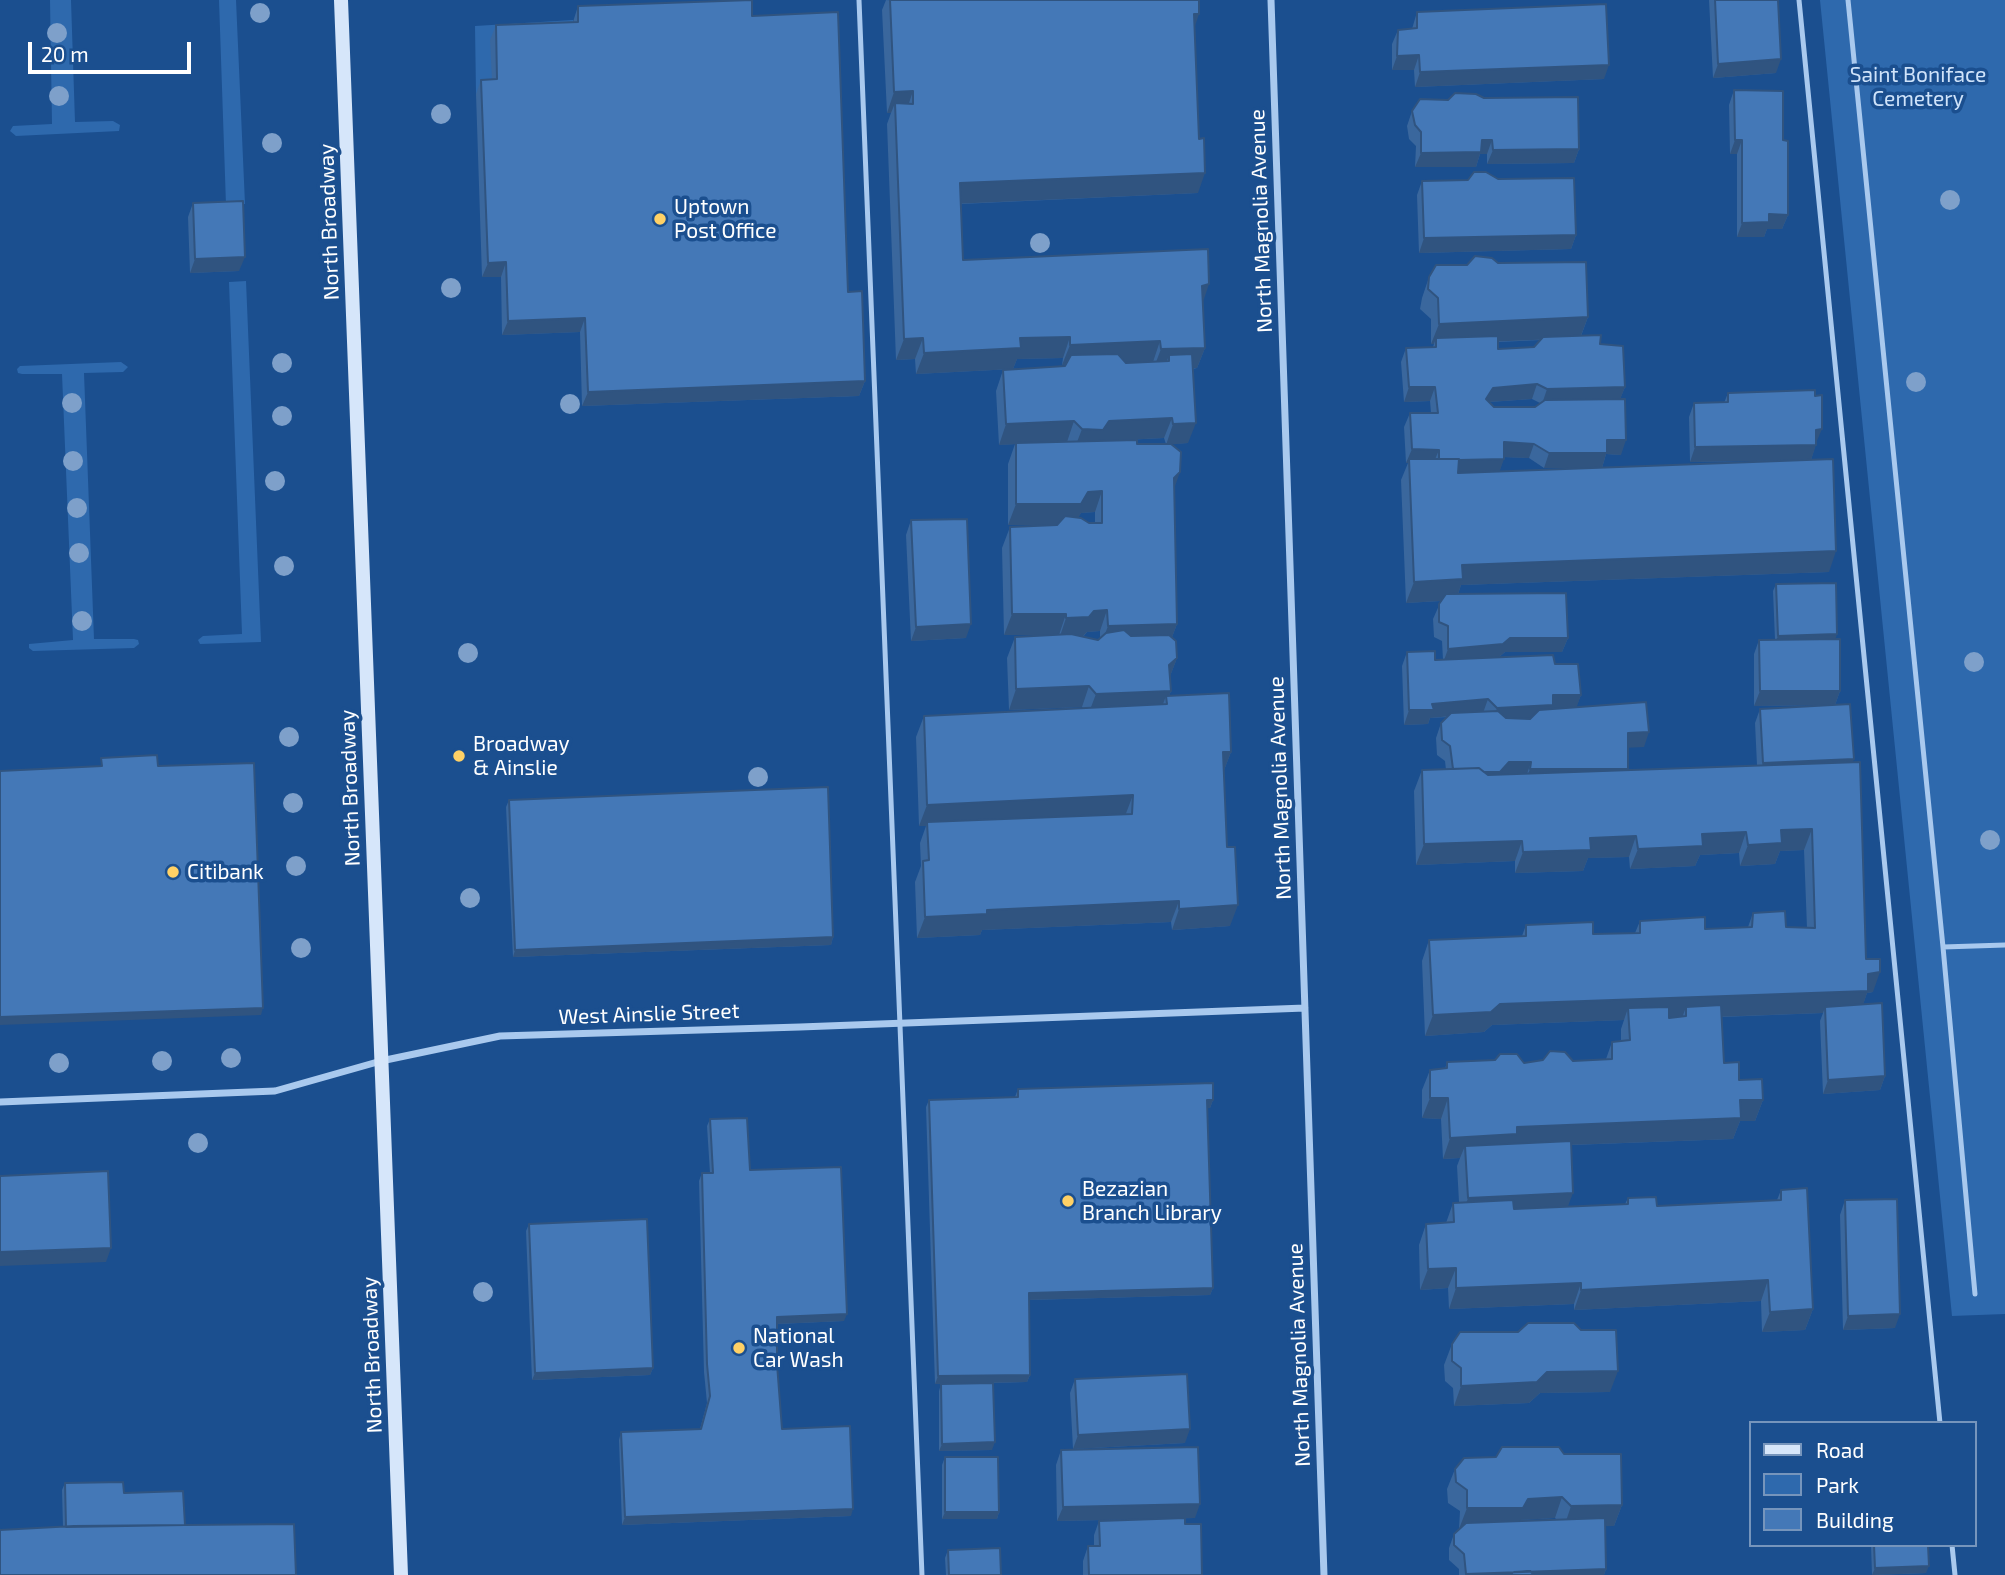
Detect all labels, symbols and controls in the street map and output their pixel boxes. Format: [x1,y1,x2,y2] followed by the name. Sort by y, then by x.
[32,28,194,72] scale bar
[41,41,89,66] text: 20 m
[1850,62,1986,112] park label: Saint Boniface Cemetery
[1245,109,1277,333] street label: North Magnolia Avenue
[314,143,344,301] street label: North Broadway
[674,194,776,244] place label: Uptown Post Office
[652,211,668,227] marker: Uptown Post Office
[1264,676,1296,900] street label: North Magnolia Avenue
[335,709,365,867] street label: North Broadway
[473,731,570,781] place label: Broadway & Ainslie
[451,748,467,764] marker: Broadway & Ainslie
[187,859,264,885] place label: Citibank
[165,864,181,880] marker: Citibank
[558,998,740,1030] street label: West Ainslie Street
[1082,1176,1222,1226] place label: Bezazian Branch Library
[1060,1193,1076,1209] marker: Bezazian Branch Library
[1283,1243,1315,1467] street label: North Magnolia Avenue
[357,1276,387,1434] street label: North Broadway
[753,1323,844,1373] place label: National Car Wash
[731,1340,747,1356] marker: National Car Wash
[1750,1421,1977,1547] legend
[1816,1437,1864,1462] text: Road
[1816,1472,1859,1497] text: Park
[1816,1507,1894,1532] text: Building

